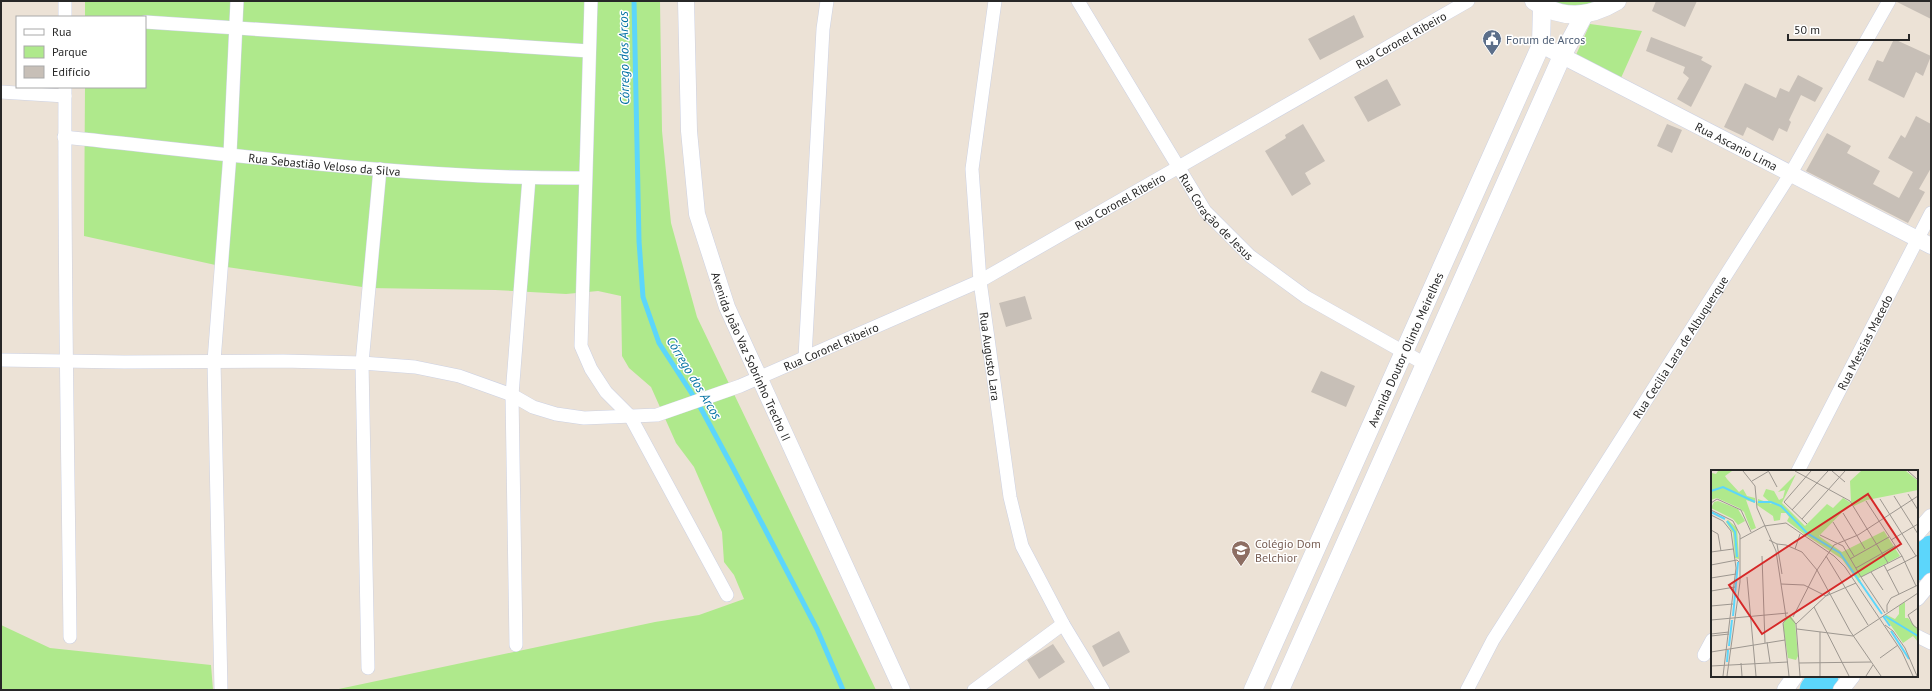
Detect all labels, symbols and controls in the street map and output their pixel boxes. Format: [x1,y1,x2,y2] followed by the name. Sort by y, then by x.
[1353,8,1449,72] street label: Rua Coronel Ribeiro
[615,10,633,105] water label: Córrego dos Arcos
[16,16,146,88] legend
[1788,16,1909,42] scale bar
[1794,22,1820,37] text: 50 m
[52,24,71,39] text: Rua
[1481,28,1503,56] public building icon: Forum de Arcos
[1506,32,1585,47] place label: Forum de Arcos
[52,44,87,59] text: Parque
[52,64,90,79] text: Edifício
[1693,118,1780,173] street label: Rua Ascanio Lima
[248,150,401,179] street label: Rua Sebastião Veloso da Silva
[1072,169,1168,233] street label: Rua Coronel Ribeiro
[1176,171,1257,263] street label: Rua Coração de Jesus
[709,270,795,443] street label: Avenida João Vaz Sobrinho Trecho II
[1364,270,1446,429] street label: Avenida Doutor Olinto Meirelhes
[1629,273,1731,421] street label: Rua Cecilia Lara de Albuquerque
[1834,292,1895,392] street label: Rua Messias Macedo
[977,311,1004,402] street label: Rua Augusto Lara
[781,319,881,374] street label: Rua Coronel Ribeiro
[663,334,726,423] water label: Córrego dos Arcos
[1711,470,1918,677] inset map
[1255,536,1321,565] place label: Colégio Dom Belchior
[1230,539,1252,567] school or university icon: Colégio Dom Belchior

